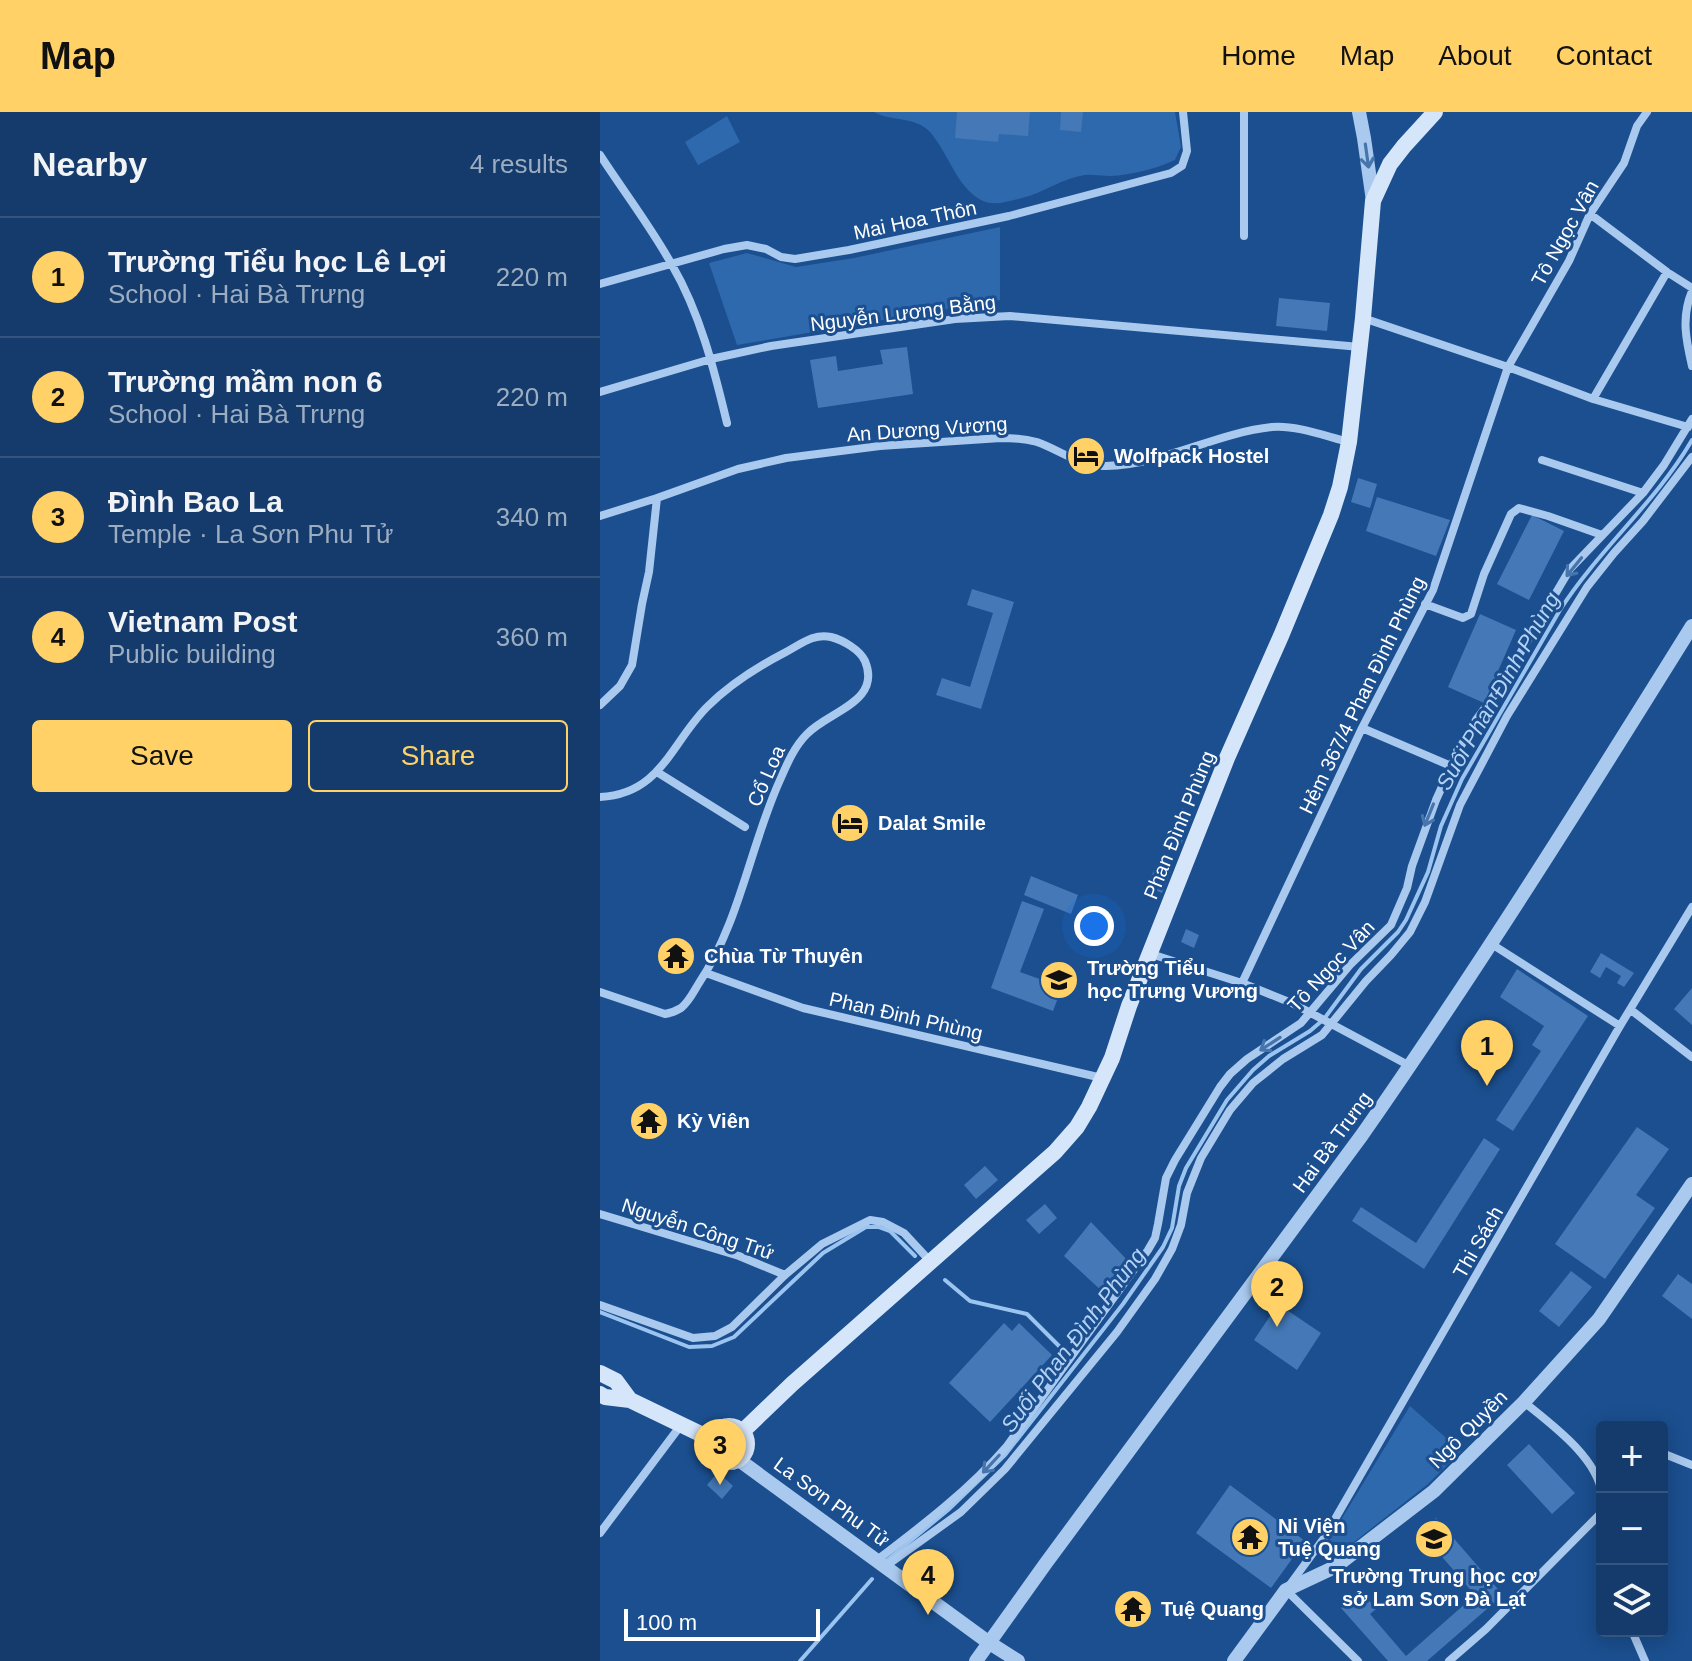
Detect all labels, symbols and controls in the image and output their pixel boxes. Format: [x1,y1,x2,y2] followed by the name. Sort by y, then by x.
[40,35,116,77] text: Map
[1221,40,1296,71] text: Home
[1340,40,1394,71] text: Map
[1438,40,1512,71] text: About
[1556,40,1652,71] text: Contact
[1360,143,1375,169] one-way arrow
[32,145,147,183] text: Nearby
[470,149,568,179] text: 4 results
[1527,177,1603,289] street label: Tô Ngọc Vân
[851,196,979,244] street label: Mai Hoa Thôn
[108,245,447,278] text: Trường Tiểu học Lê Lợi
[51,262,65,292] text: 1
[496,262,568,292] text: 220 m
[108,279,365,309] text: School · Hai Bà Trưng
[809,291,997,335] street label: Nguyễn Lương Bằng
[108,365,383,398] text: Trường mầm non 6
[51,382,65,412] text: 2
[496,382,568,412] text: 220 m
[108,399,365,429] text: School · Hai Bà Trưng
[846,412,1008,446] street label: An Dương Vương
[1065,435,1107,477] hotel icon: Wolfpack Hostel
[1114,445,1269,467] place label: Wolfpack Hostel
[108,485,283,518] text: Đình Bao La
[51,502,65,532] text: 3
[496,502,568,532] text: 340 m
[108,519,393,549] text: Temple · La Sơn Phu Tử
[1565,556,1582,577] one-way arrow
[1295,573,1429,817] street label: Hẻm 367/4 Phan Đình Phùng
[1431,587,1565,794] water label: Suối Phan Đình Phùng
[108,605,298,638] text: Vietnam Post
[51,622,65,652] text: 4
[496,622,568,652] text: 360 m
[108,639,276,669] text: Public building
[32,720,292,792] button: Save
[308,720,568,792] button: Share
[743,741,790,810] street label: Cổ Loa
[1139,748,1219,902] street label: Phan Đình Phùng
[829,802,871,844] hotel icon: Dalat Smile
[1421,802,1436,827] one-way arrow
[878,812,986,834] place label: Dalat Smile
[1074,906,1114,946] your location
[1283,916,1379,1016] street label: Tô Ngọc Vân
[655,935,697,977] temple icon: Chùa Từ Thuyên
[704,945,863,967] place label: Chùa Từ Thuyên
[1087,957,1258,1002] place label: Trường Tiểu học Trưng Vương
[1038,959,1080,1001] school or university icon: Trường Tiểu học Trưng Vương
[827,988,985,1044] street label: Phan Đinh Phùng
[1461,1020,1513,1086] pin: 1
[1259,1036,1281,1053] one-way arrow
[1288,1087,1376,1197] street label: Hai Bà Trưng
[628,1100,670,1142] temple icon: Kỳ Viên
[677,1110,750,1132] place label: Kỳ Viên
[619,1194,777,1264] street label: Nguyễn Công Trứ
[1449,1202,1507,1282] street label: Thi Sách
[996,1242,1151,1437] water label: Suối Phan Đình Phùng
[1251,1261,1303,1327] pin: 2
[1424,1385,1512,1473] street label: Ngô Quyền
[694,1419,746,1485] pin: 3
[1596,1421,1668,1637] map controls
[1596,1421,1668,1493] button: +
[770,1453,894,1551] street label: La Sơn Phu Tử
[982,1453,1000,1473] one-way arrow
[1596,1493,1668,1565] button: −
[1278,1515,1381,1560] place label: Ni Viện Tuệ Quang
[1229,1516,1271,1558] temple icon: Ni Viện Tuệ Quang
[1413,1518,1455,1560] school or university icon: Trường Trung học cơ sở Lam Sơn Đà Lạt
[902,1549,954,1615] pin: 4
[1331,1565,1537,1610] place label: Trường Trung học cơ sở Lam Sơn Đà Lạt
[1596,1565,1668,1637] button: layers
[1112,1588,1154,1630] temple icon: Tuệ Quang
[1161,1598,1264,1620] place label: Tuệ Quang
[624,1605,820,1641] scale bar
[636,1610,697,1635] text: 100 m

